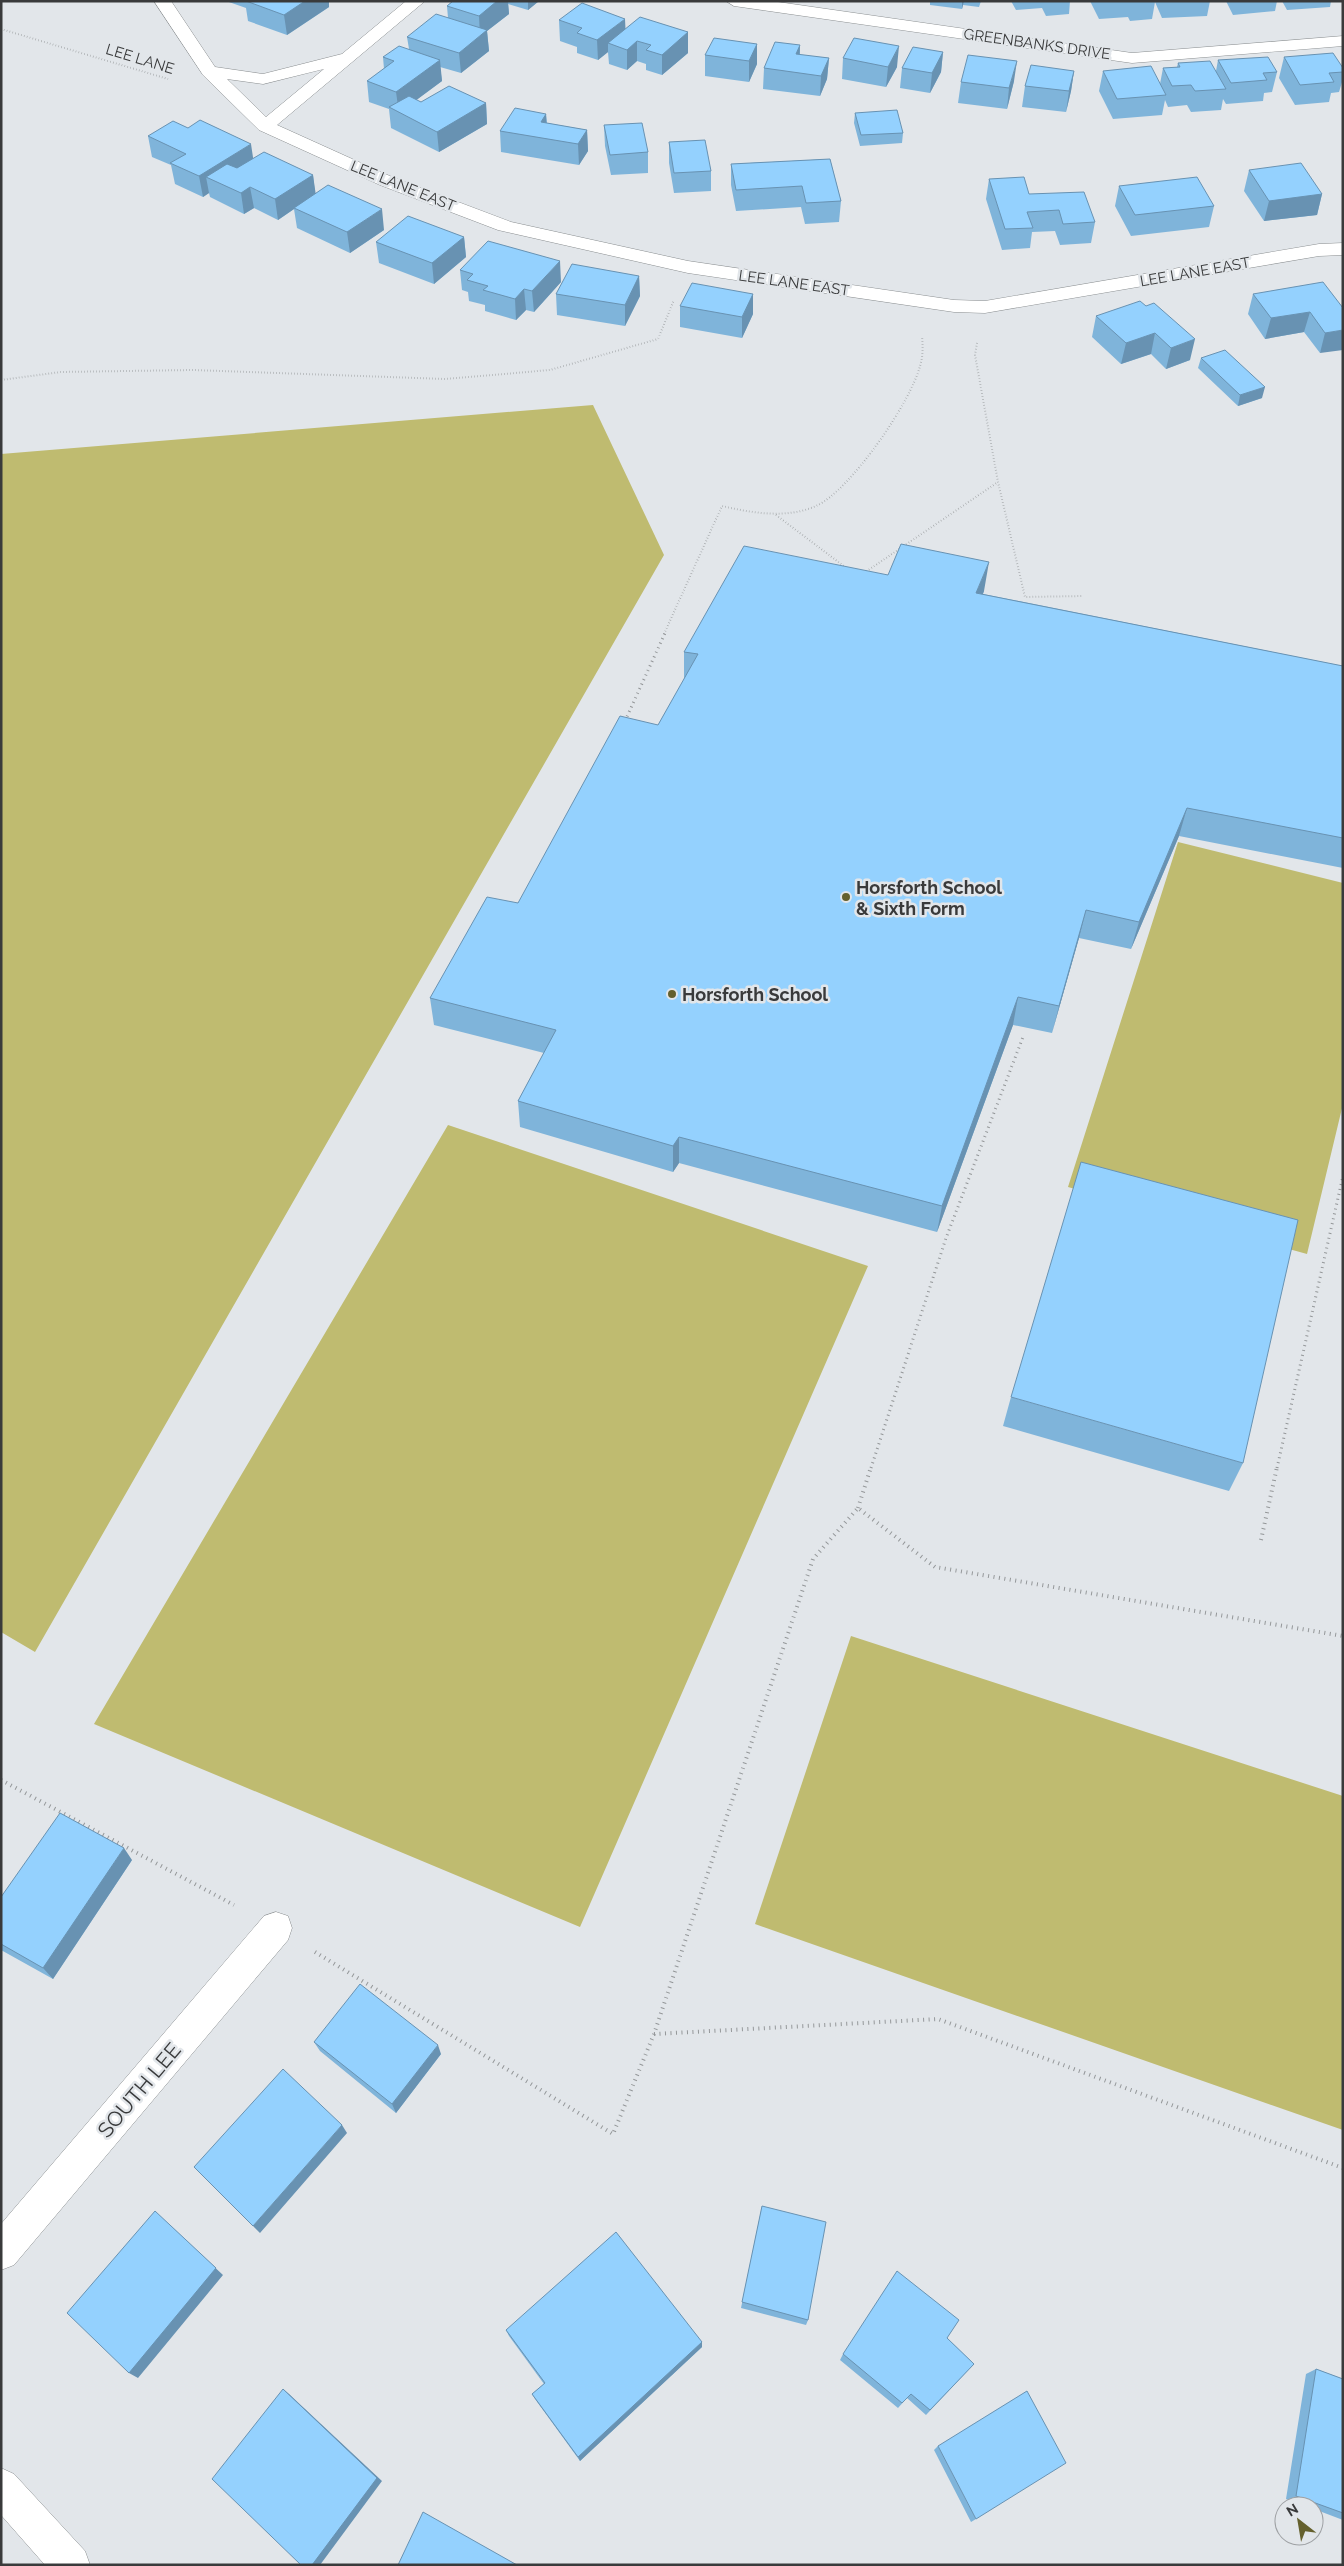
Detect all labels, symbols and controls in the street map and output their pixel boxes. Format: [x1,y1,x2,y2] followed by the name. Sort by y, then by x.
[962,25,1112,63] street label: GREENBANKS DRIVE
[104,40,176,78] street label: LEE LANE
[348,157,458,215] street label: LEE LANE EAST
[1138,253,1252,291] street label: LEE LANE EAST
[737,266,851,300] street label: LEE LANE EAST
[856,877,1002,919] place label: Horsforth School & Sixth Form
[840,891,852,903] marker: Horsforth School & Sixth Form
[682,984,828,1005] place label: Horsforth School
[666,988,678,1000] marker: Horsforth School
[92,2038,186,2142] street label: SOUTH LEE
[1274,2496,1324,2546] north arrow
[1284,2500,1301,2519] text: N

